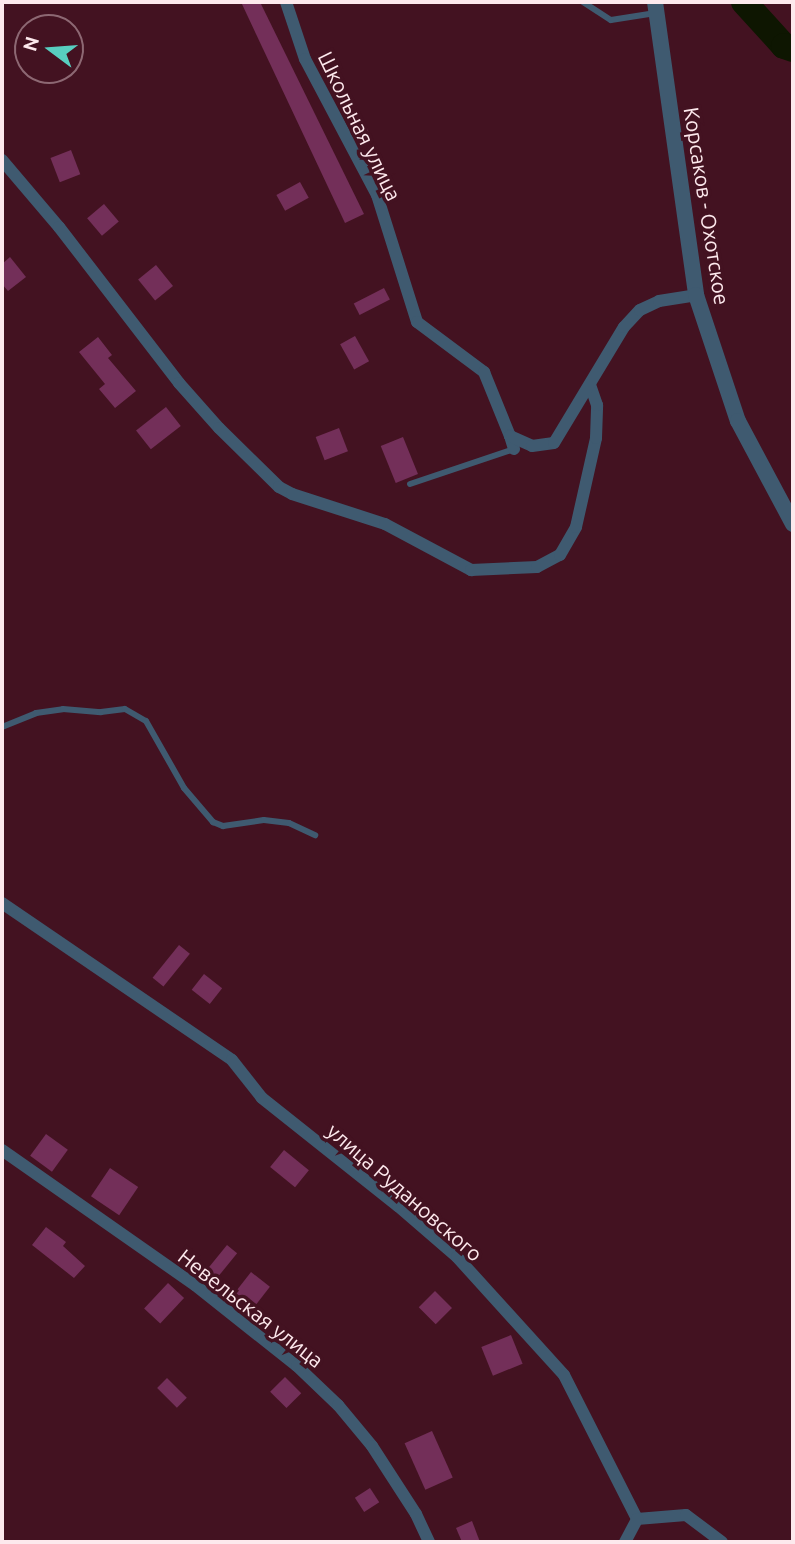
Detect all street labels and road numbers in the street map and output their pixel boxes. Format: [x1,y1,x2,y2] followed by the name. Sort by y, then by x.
[313,47,407,205] street label: Школьная улица
[679,105,735,307] street label: Корсаков - Охотское
[322,1118,488,1266] street label: улица Рудановского
[173,1243,329,1373] street label: Невельская улица

